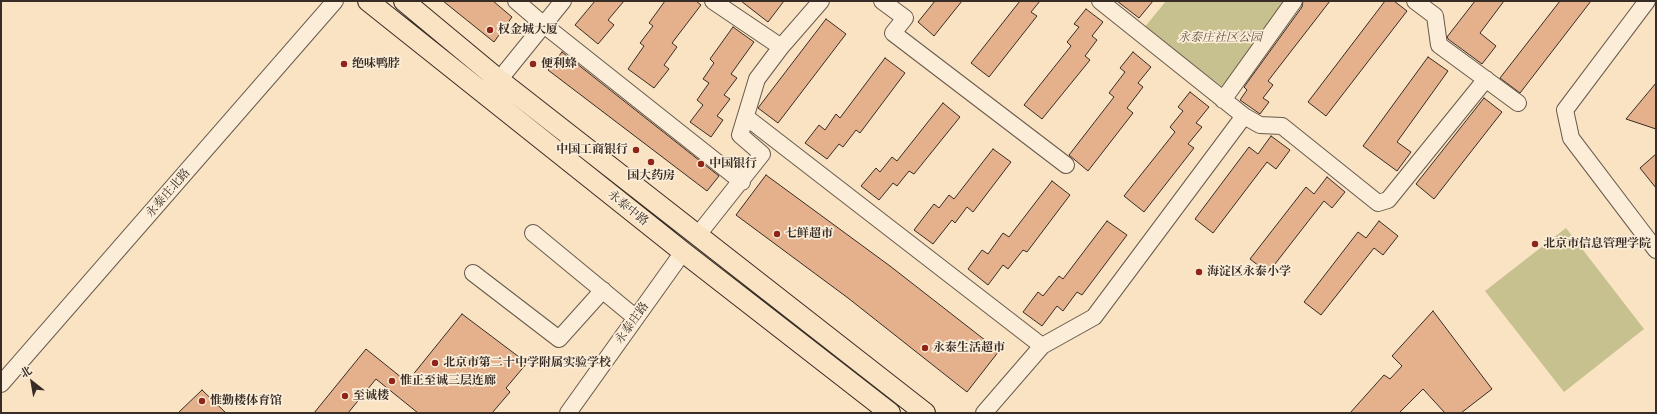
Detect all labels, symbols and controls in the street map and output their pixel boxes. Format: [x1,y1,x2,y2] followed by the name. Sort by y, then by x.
[498,23,558,37] place label: 权金城大厦
[485,25,495,35] marker: 权金城大厦
[1178,31,1262,45] park label: 永泰庄社区公园
[352,57,400,71] place label: 绝味鸭脖
[541,57,577,71] place label: 便利蜂
[339,59,349,69] marker: 绝味鸭脖
[528,59,538,69] marker: 便利蜂
[556,143,628,157] place label: 中国工商银行
[631,145,641,155] marker: 中国工商银行
[646,157,656,167] marker: 国大药房
[709,157,757,171] place label: 中国银行
[696,159,706,169] marker: 中国银行
[143,166,193,220] street label: 永泰庄北路
[627,169,675,183] place label: 国大药房
[605,187,651,229] street label: 永泰中路
[785,227,833,241] place label: 七鲜超市
[772,229,782,239] marker: 七鲜超市
[1543,237,1651,251] place label: 北京市信息管理学院
[1530,239,1540,249] marker: 北京市信息管理学院
[1207,265,1291,279] place label: 海淀区永泰小学
[1194,267,1204,277] marker: 海淀区永泰小学
[612,299,652,347] street label: 永泰庄路
[933,341,1005,355] place label: 永泰生活超市
[920,343,930,353] marker: 永泰生活超市
[443,356,611,370] place label: 北京市第二十中学附属实验学校
[430,358,440,368] marker: 北京市第二十中学附属实验学校
[12,362,52,402] north arrow
[17,363,34,381] text: 北
[400,374,496,388] place label: 惟正至诚三层连廊
[387,376,397,386] marker: 惟正至诚三层连廊
[353,389,389,403] place label: 至诚楼
[340,391,350,401] marker: 至诚楼
[210,394,282,408] place label: 惟勤楼体育馆
[197,396,207,406] marker: 惟勤楼体育馆

